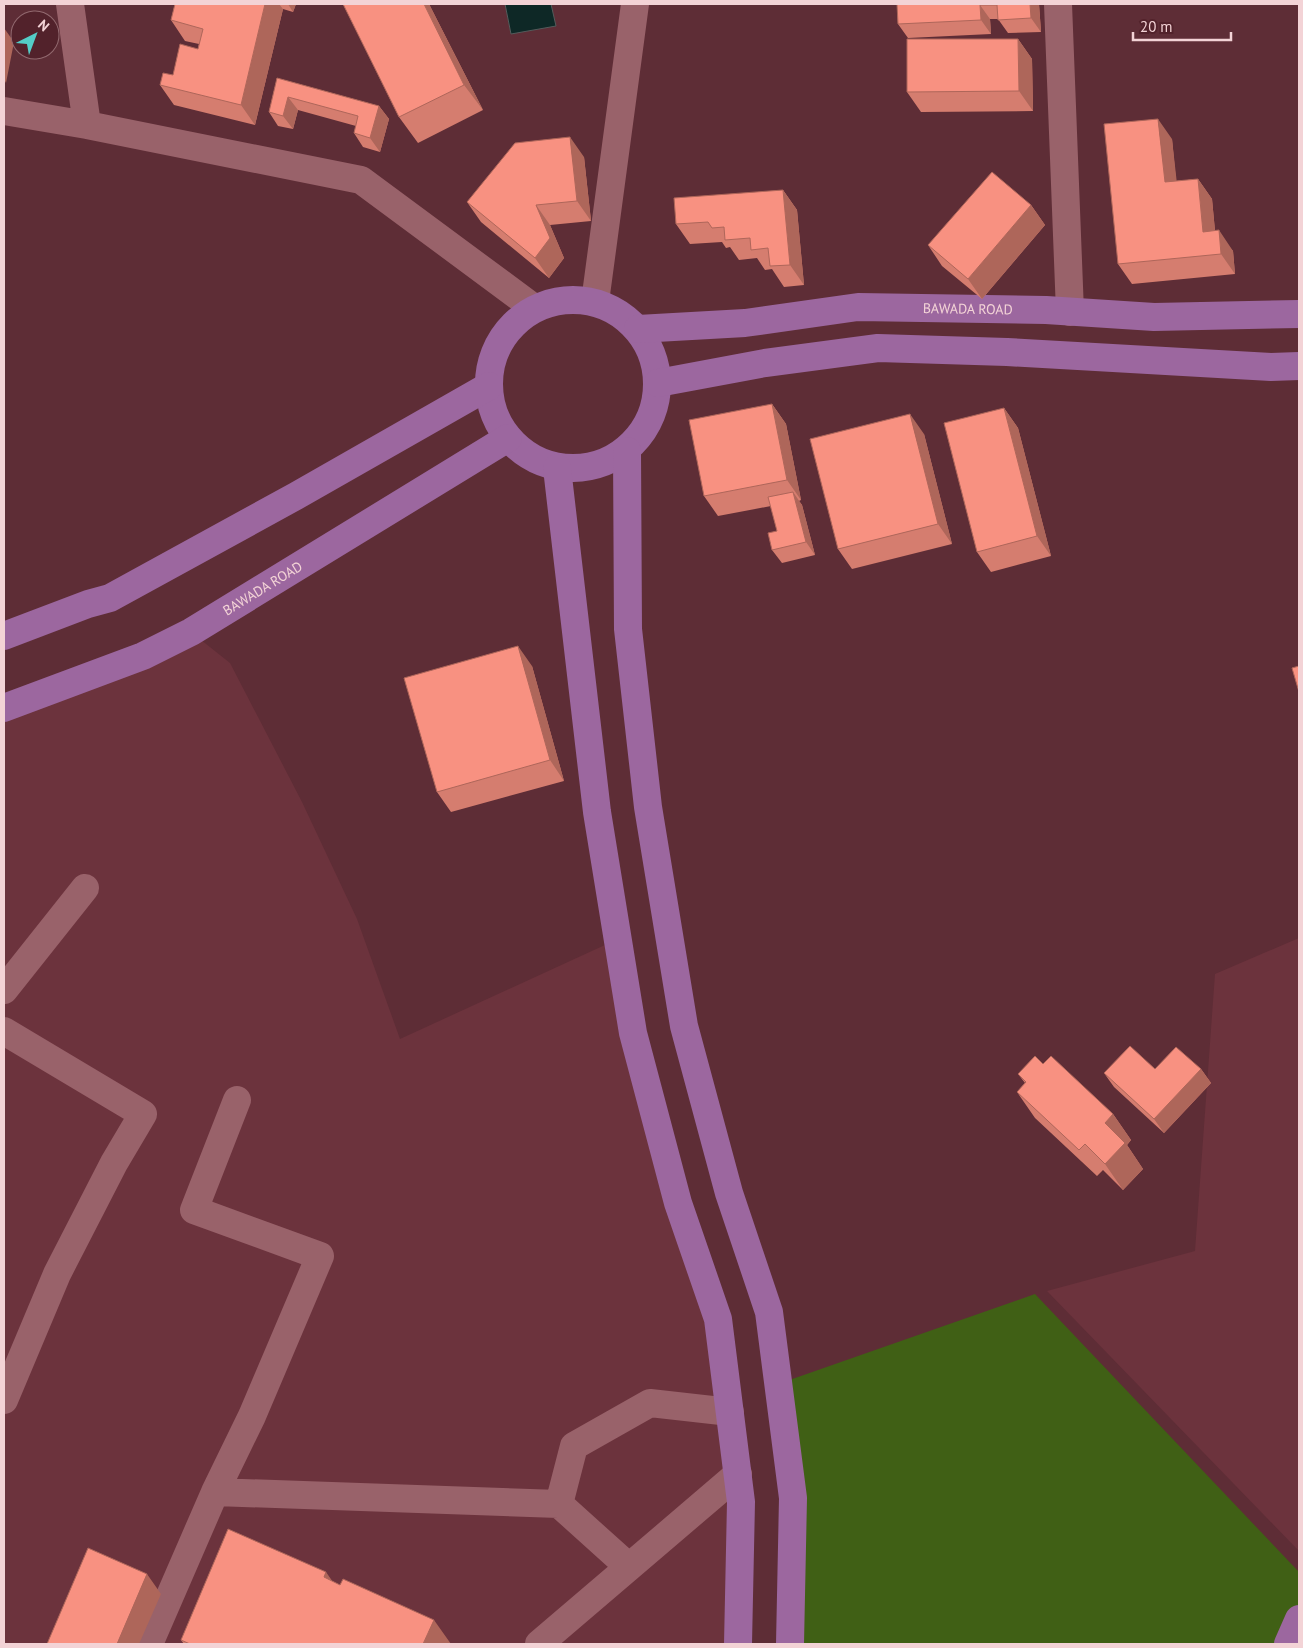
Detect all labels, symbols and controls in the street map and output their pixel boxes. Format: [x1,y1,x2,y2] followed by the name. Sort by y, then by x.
[10,10,60,60] north arrow
[1133,10,1230,42] scale bar
[34,16,53,35] text: N
[1140,17,1173,36] text: 20 m
[923,299,1013,318] street label: BAWADA ROAD
[220,557,306,619] street label: BAWADA ROAD

